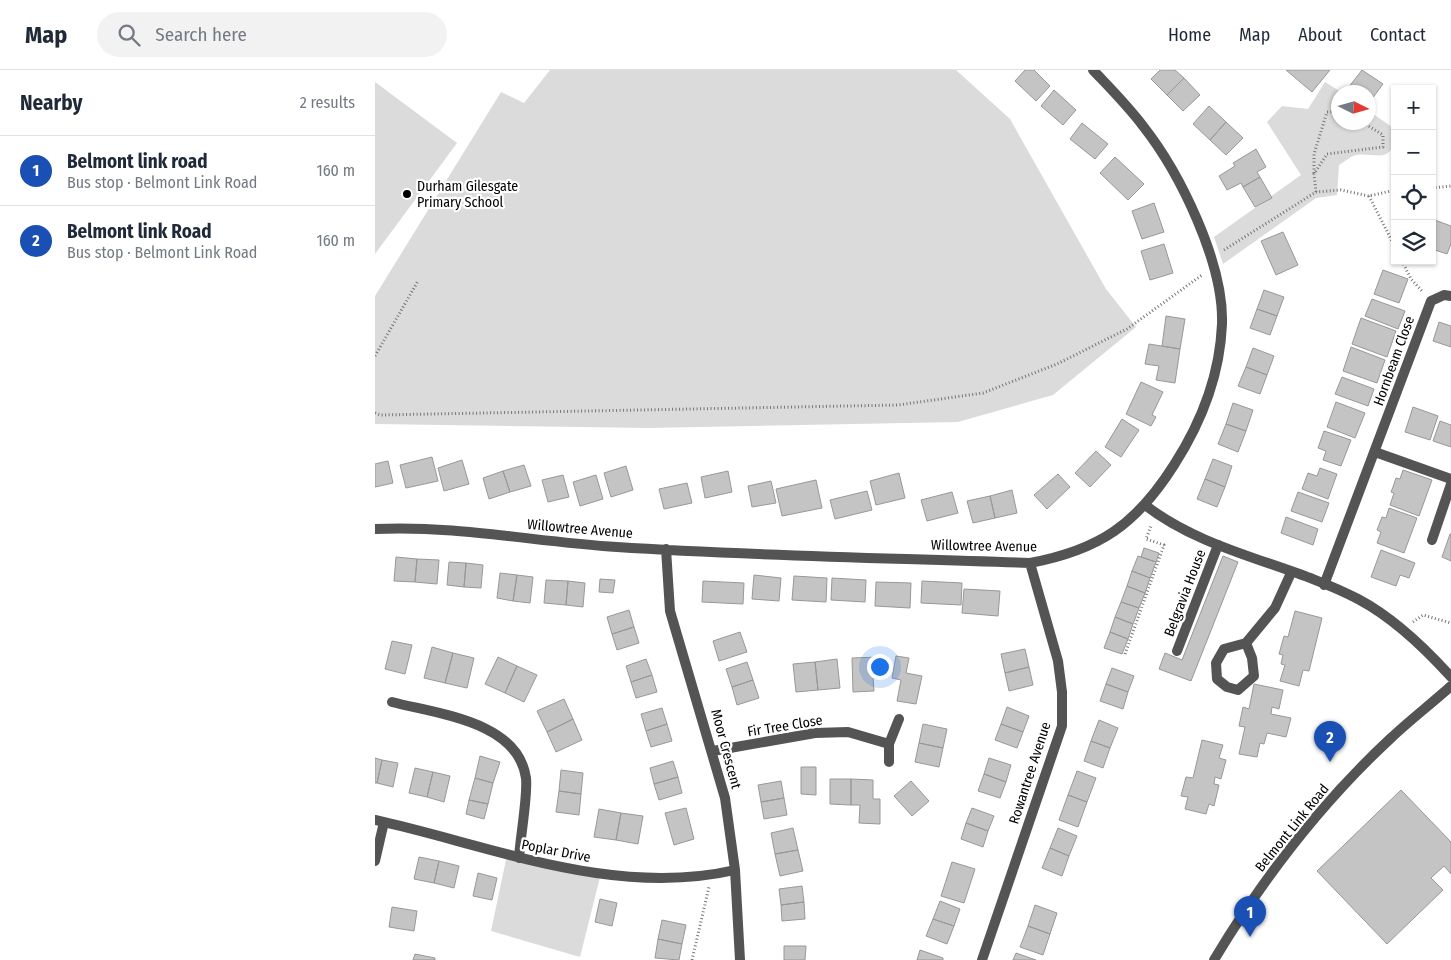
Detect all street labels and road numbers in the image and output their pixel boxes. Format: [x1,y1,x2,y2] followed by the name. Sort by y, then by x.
[1370,314,1418,408] street label: Hornbeam Close
[526,516,634,542] street label: Willowtree Avenue
[931,537,1037,555] street label: Willowtree Avenue
[1161,547,1209,639] street label: Belgravia House
[707,707,745,791] street label: Moor Crescent
[746,712,824,740] street label: Fir Tree Close
[1005,720,1055,826] street label: Rowantree Avenue
[1252,781,1332,875] street label: Belmont Link Road
[520,836,592,866] street label: Poplar Drive

